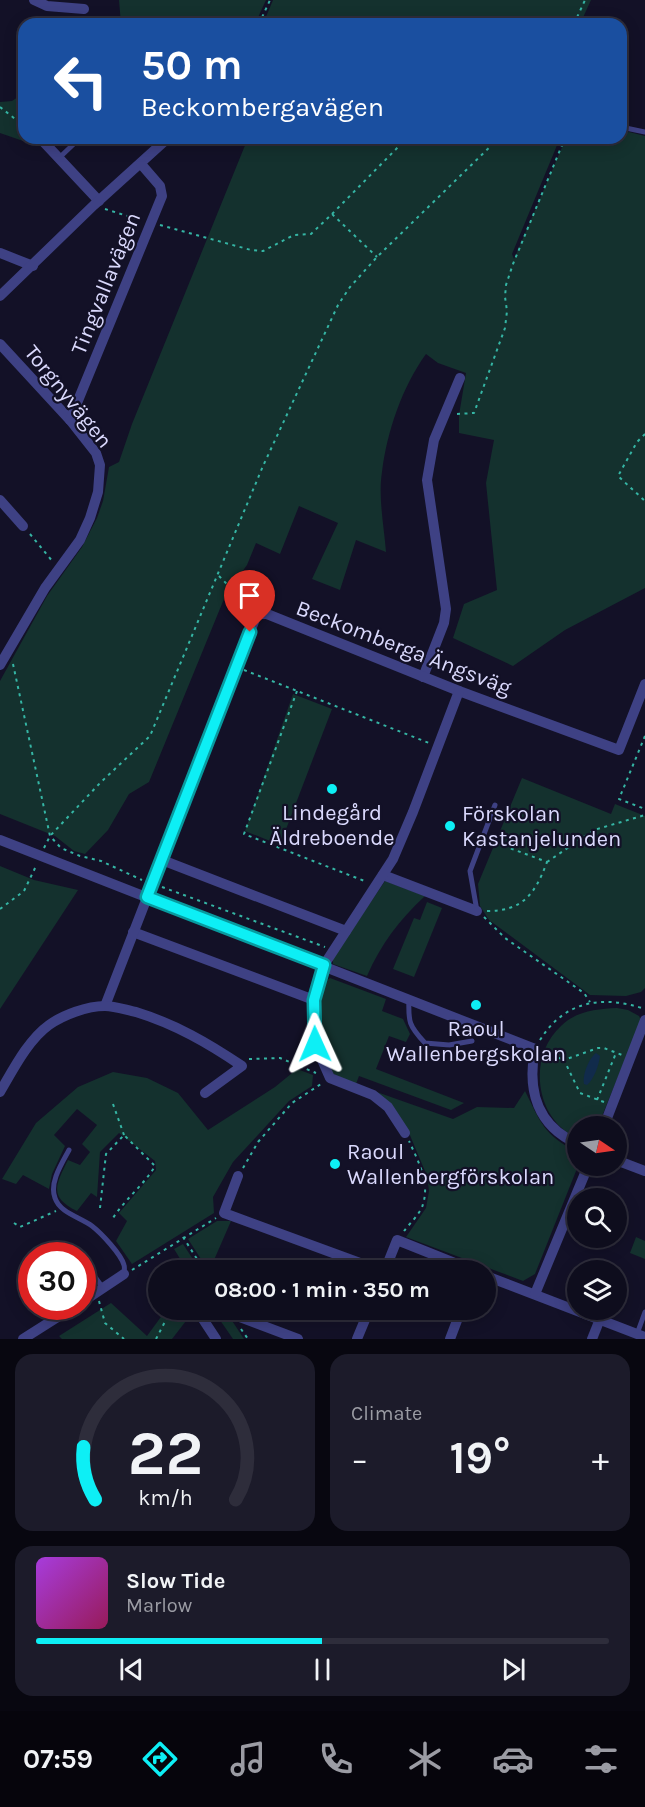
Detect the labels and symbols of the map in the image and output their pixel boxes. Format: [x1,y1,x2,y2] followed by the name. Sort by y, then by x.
[66,208,146,358] street label: Tingvallavägen
[19,340,118,453] street label: Torgnyvägen
[224,570,275,632] pin
[292,595,515,701] street label: Beckomberga Ängsväg
[325,782,339,796] marker: Lindegård Äldreboende
[269,800,395,851] place label: Lindegård Äldreboende
[462,801,621,852] place label: Förskolan Kastanjelunden
[443,819,457,833] marker: Förskolan Kastanjelunden
[469,998,483,1012] marker: Raoul Wallenbergskolan
[283,1012,347,1076] position arrow
[386,1016,566,1067] place label: Raoul Wallenbergskolan
[567,1116,627,1176] north arrow
[347,1139,554,1190] place label: Raoul Wallenbergförskolan
[328,1157,342,1171] marker: Raoul Wallenbergförskolan
[18,1242,96,1320] speed limit sign: 30

